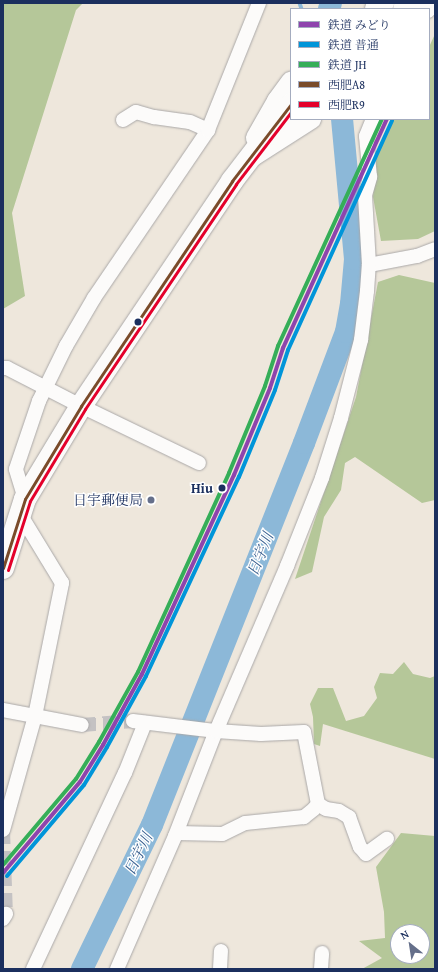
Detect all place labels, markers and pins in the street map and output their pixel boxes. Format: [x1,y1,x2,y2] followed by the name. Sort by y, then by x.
[133,317,143,327] unlabelled marker
[191,480,213,496] place label: Hiu
[216,482,228,494] marker: Hiu
[73,492,143,508] place label: 日宇郵便局
[146,495,156,505] marker: 日宇郵便局

